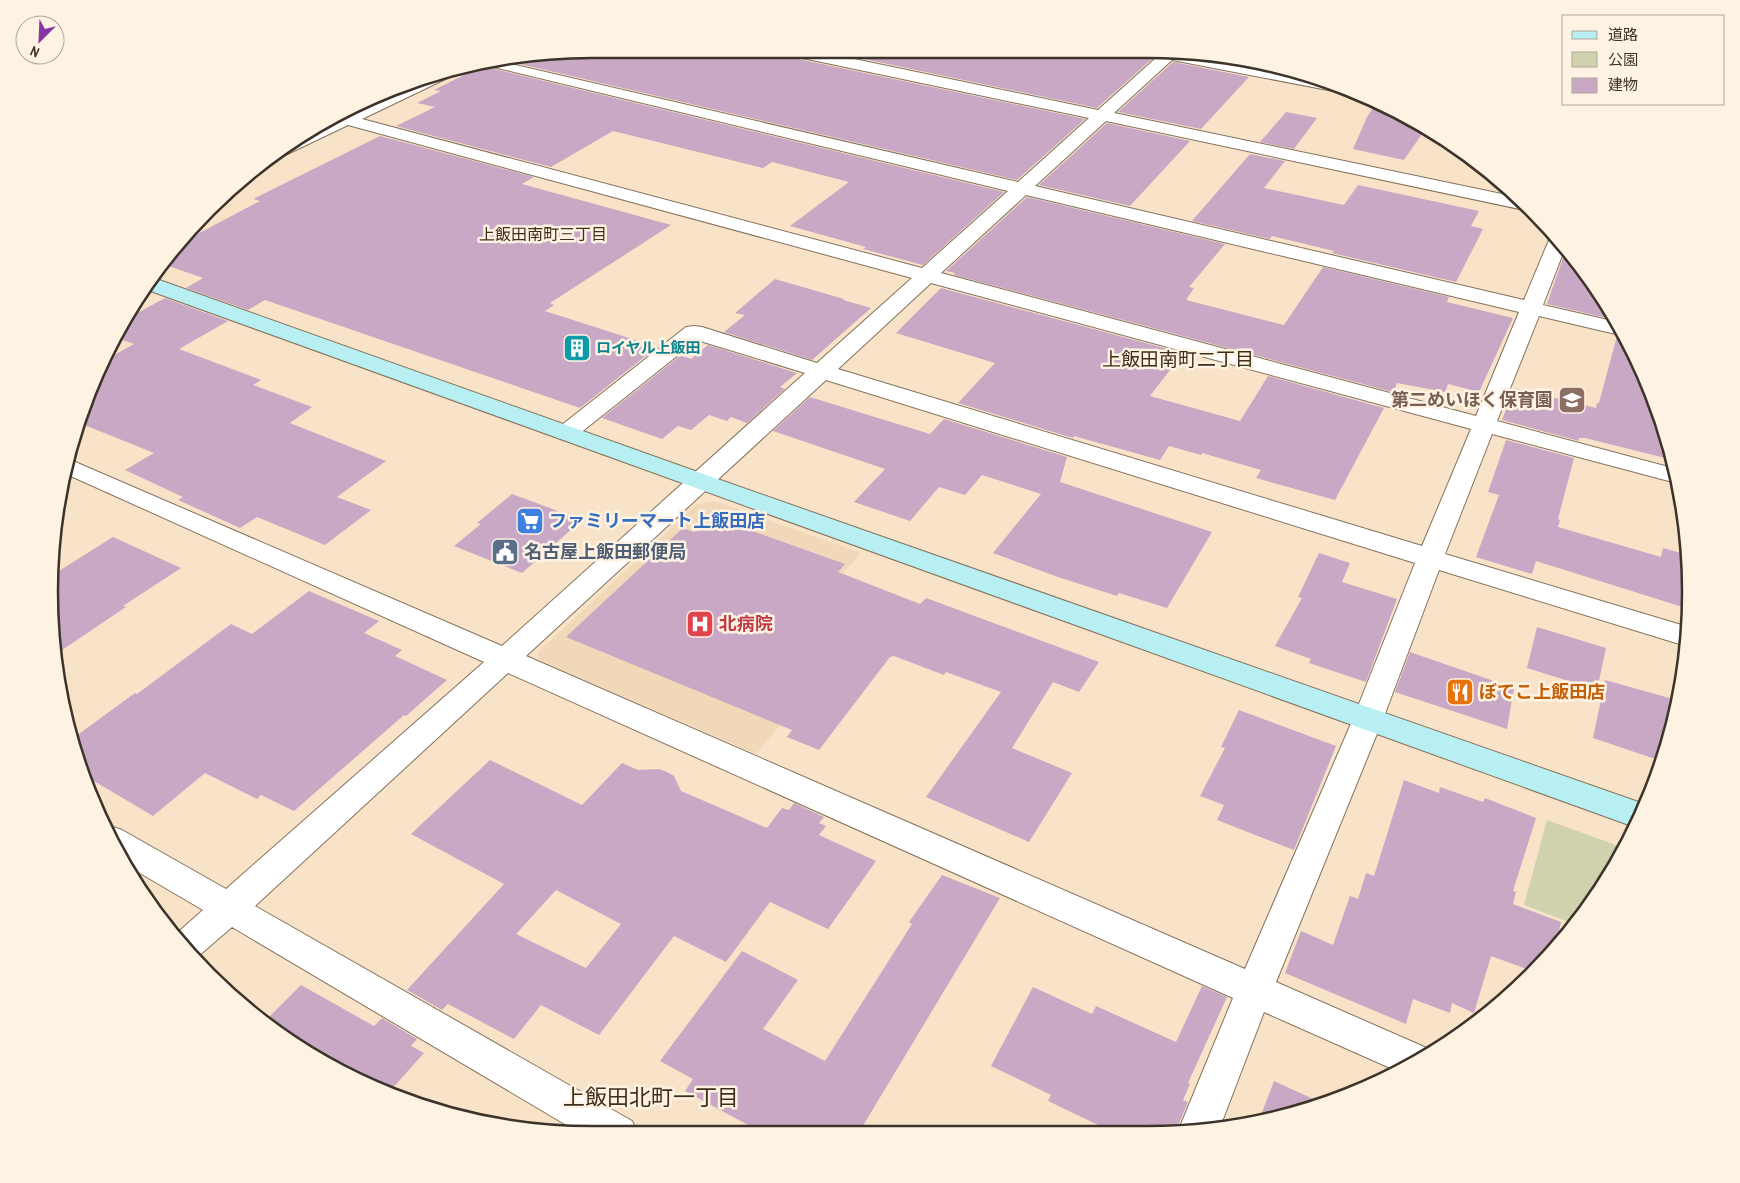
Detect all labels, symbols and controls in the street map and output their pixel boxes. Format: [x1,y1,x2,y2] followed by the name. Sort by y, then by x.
[15,15,65,65] north arrow
[1562,15,1725,105] legend
[1608,24,1638,45] text: 道路
[27,42,42,62] text: N
[1608,49,1638,70] text: 公園
[1608,74,1638,95] text: 建物
[479,223,607,245] district label: 上飯田南町三丁目
[562,333,592,363] building icon: ロイヤル上飯田
[596,337,701,358] place label: ロイヤル上飯田
[1102,346,1254,372] district label: 上飯田南町二丁目
[1557,385,1587,415] school or university icon: 第二めいほく保育園
[1391,387,1553,412] place label: 第二めいほく保育園
[515,506,545,536] supermarket icon: ファミリーマート上飯田店
[549,508,765,533] place label: ファミリーマート上飯田店
[490,537,520,567] public building icon: 名古屋上飯田郵便局
[524,539,686,564] place label: 名古屋上飯田郵便局
[685,609,715,639] hospital icon: 北病院
[719,611,773,636] place label: 北病院
[1445,677,1475,707] restaurant icon: ぼてこ上飯田店
[1479,679,1605,704] place label: ぼてこ上飯田店
[563,1082,739,1112] district label: 上飯田北町一丁目

